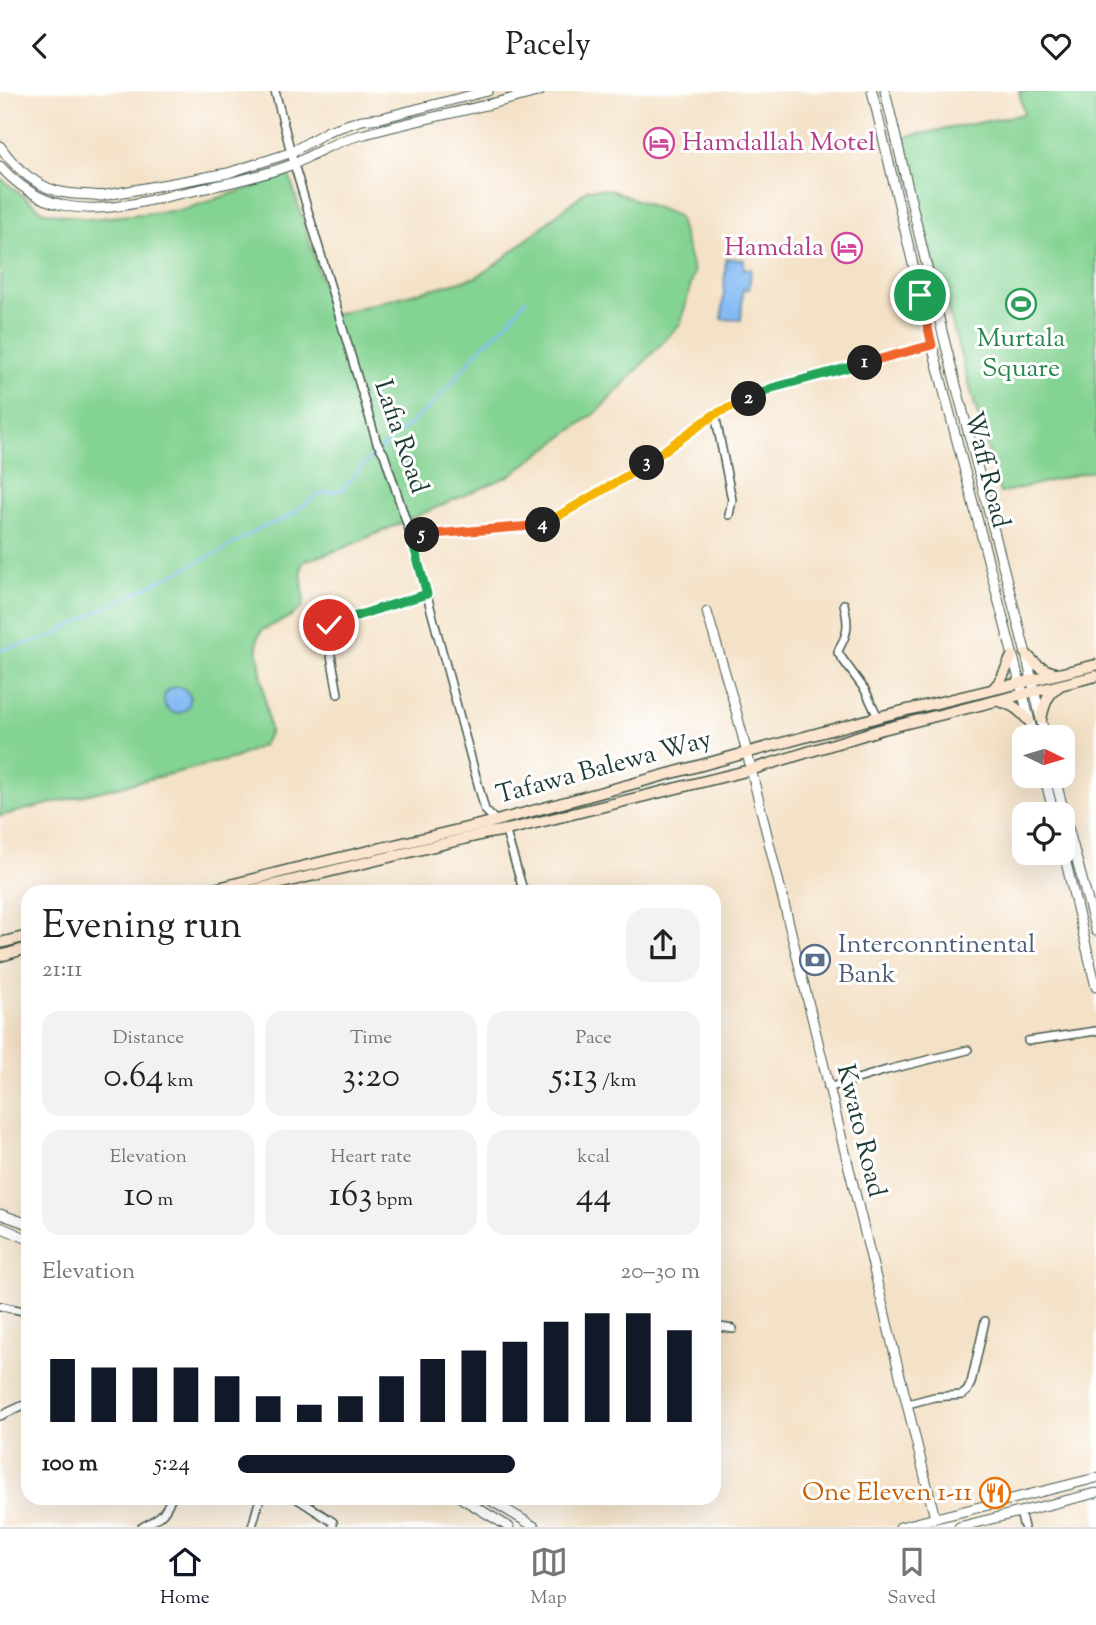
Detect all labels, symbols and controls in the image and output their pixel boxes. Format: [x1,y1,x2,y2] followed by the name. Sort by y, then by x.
[505,23,591,69] text: Pacely
[21,27,59,65] icon: back
[1037,27,1075,65] icon: heart
[682,125,876,162] place label: Hamdallah Motel
[642,126,676,160] hotel icon: Hamdallah Motel
[724,230,824,267] place label: Hamdala
[830,231,864,265] hotel icon: Hamdala
[890,265,950,325] pin
[901,276,939,314] icon: arrive
[1004,287,1038,321] sports icon: Murtala Square
[977,321,1065,388] place label: Murtala Square
[848,345,882,381] pin: 1
[861,349,868,376] text: 1
[363,375,437,499] street label: Lafia Road
[732,381,766,417] pin: 2
[744,385,753,412] text: 2
[954,408,1018,533] street label: Waff Road
[630,445,664,481] pin: 3
[643,449,650,476] text: 3
[526,507,560,543] pin: 4
[538,511,547,538] text: 4
[404,517,440,553] pin: 5
[418,521,425,548] text: 5
[299,595,359,655] pin
[310,606,348,644] icon: check
[492,721,716,815] street label: Tafawa Balewa Way
[1012,725,1074,787] north arrow
[1012,725,1075,865] map controls
[1012,802,1075,865] button: locate
[42,901,242,955] text: Evening run
[626,908,700,982] button: share
[838,927,1036,994] place label: Interconntinental Bank
[798,943,832,977] bank icon: Interconntinental Bank
[42,954,82,987] text: 21:11
[113,1025,184,1052] text: Distance
[350,1025,392,1052] text: Time
[575,1025,612,1052] text: Pace
[103,1052,163,1103] text: 0.64
[342,1052,400,1103] text: 3:20
[551,1052,598,1103] text: 5:13
[826,1061,894,1202] street label: Kwato Road
[163,1068,193,1095] text: km
[598,1068,636,1095] text: /km
[110,1144,187,1171] text: Elevation
[330,1144,412,1171] text: Heart rate
[577,1144,610,1171] text: kcal
[123,1171,153,1222] text: 10
[329,1171,372,1222] text: 163
[576,1171,611,1222] text: 44
[153,1187,173,1214] text: m
[372,1187,413,1214] text: bpm
[42,1256,135,1289] text: Elevation
[620,1256,700,1289] text: 20–30 m
[42,1448,98,1481] text: 100 m
[154,1448,190,1481] text: 5:24
[802,1475,972,1512] place label: One Eleven 1-11
[978,1476,1012,1510] restaurant icon: One Eleven 1-11
[160,1543,210,1612] tab: Home
[530,1543,568,1612] tab: Map
[887,1543,936,1612] tab: Saved

